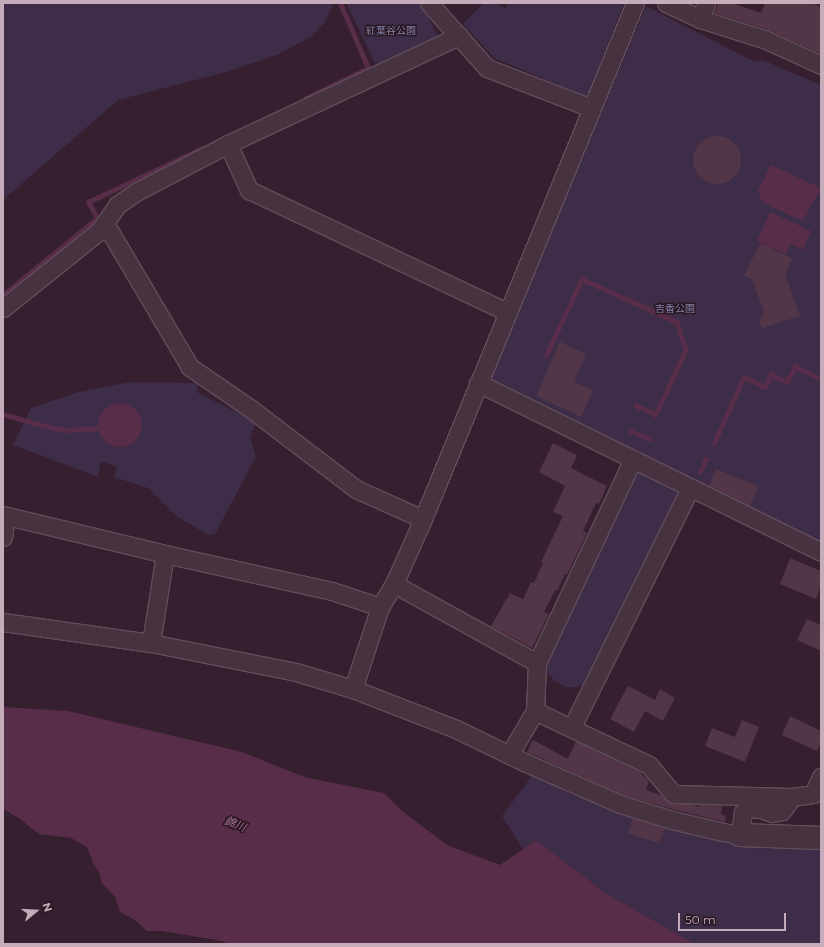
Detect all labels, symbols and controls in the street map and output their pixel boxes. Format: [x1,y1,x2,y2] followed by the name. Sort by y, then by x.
[366,25,416,37] park label: 紅葉谷公園
[655,303,695,315] park label: 吉香公園
[222,814,248,834] water label: 錦川
[16,891,56,931] north arrow
[39,901,55,914] text: N
[680,905,788,931] scale bar
[685,912,716,927] text: 50 m

